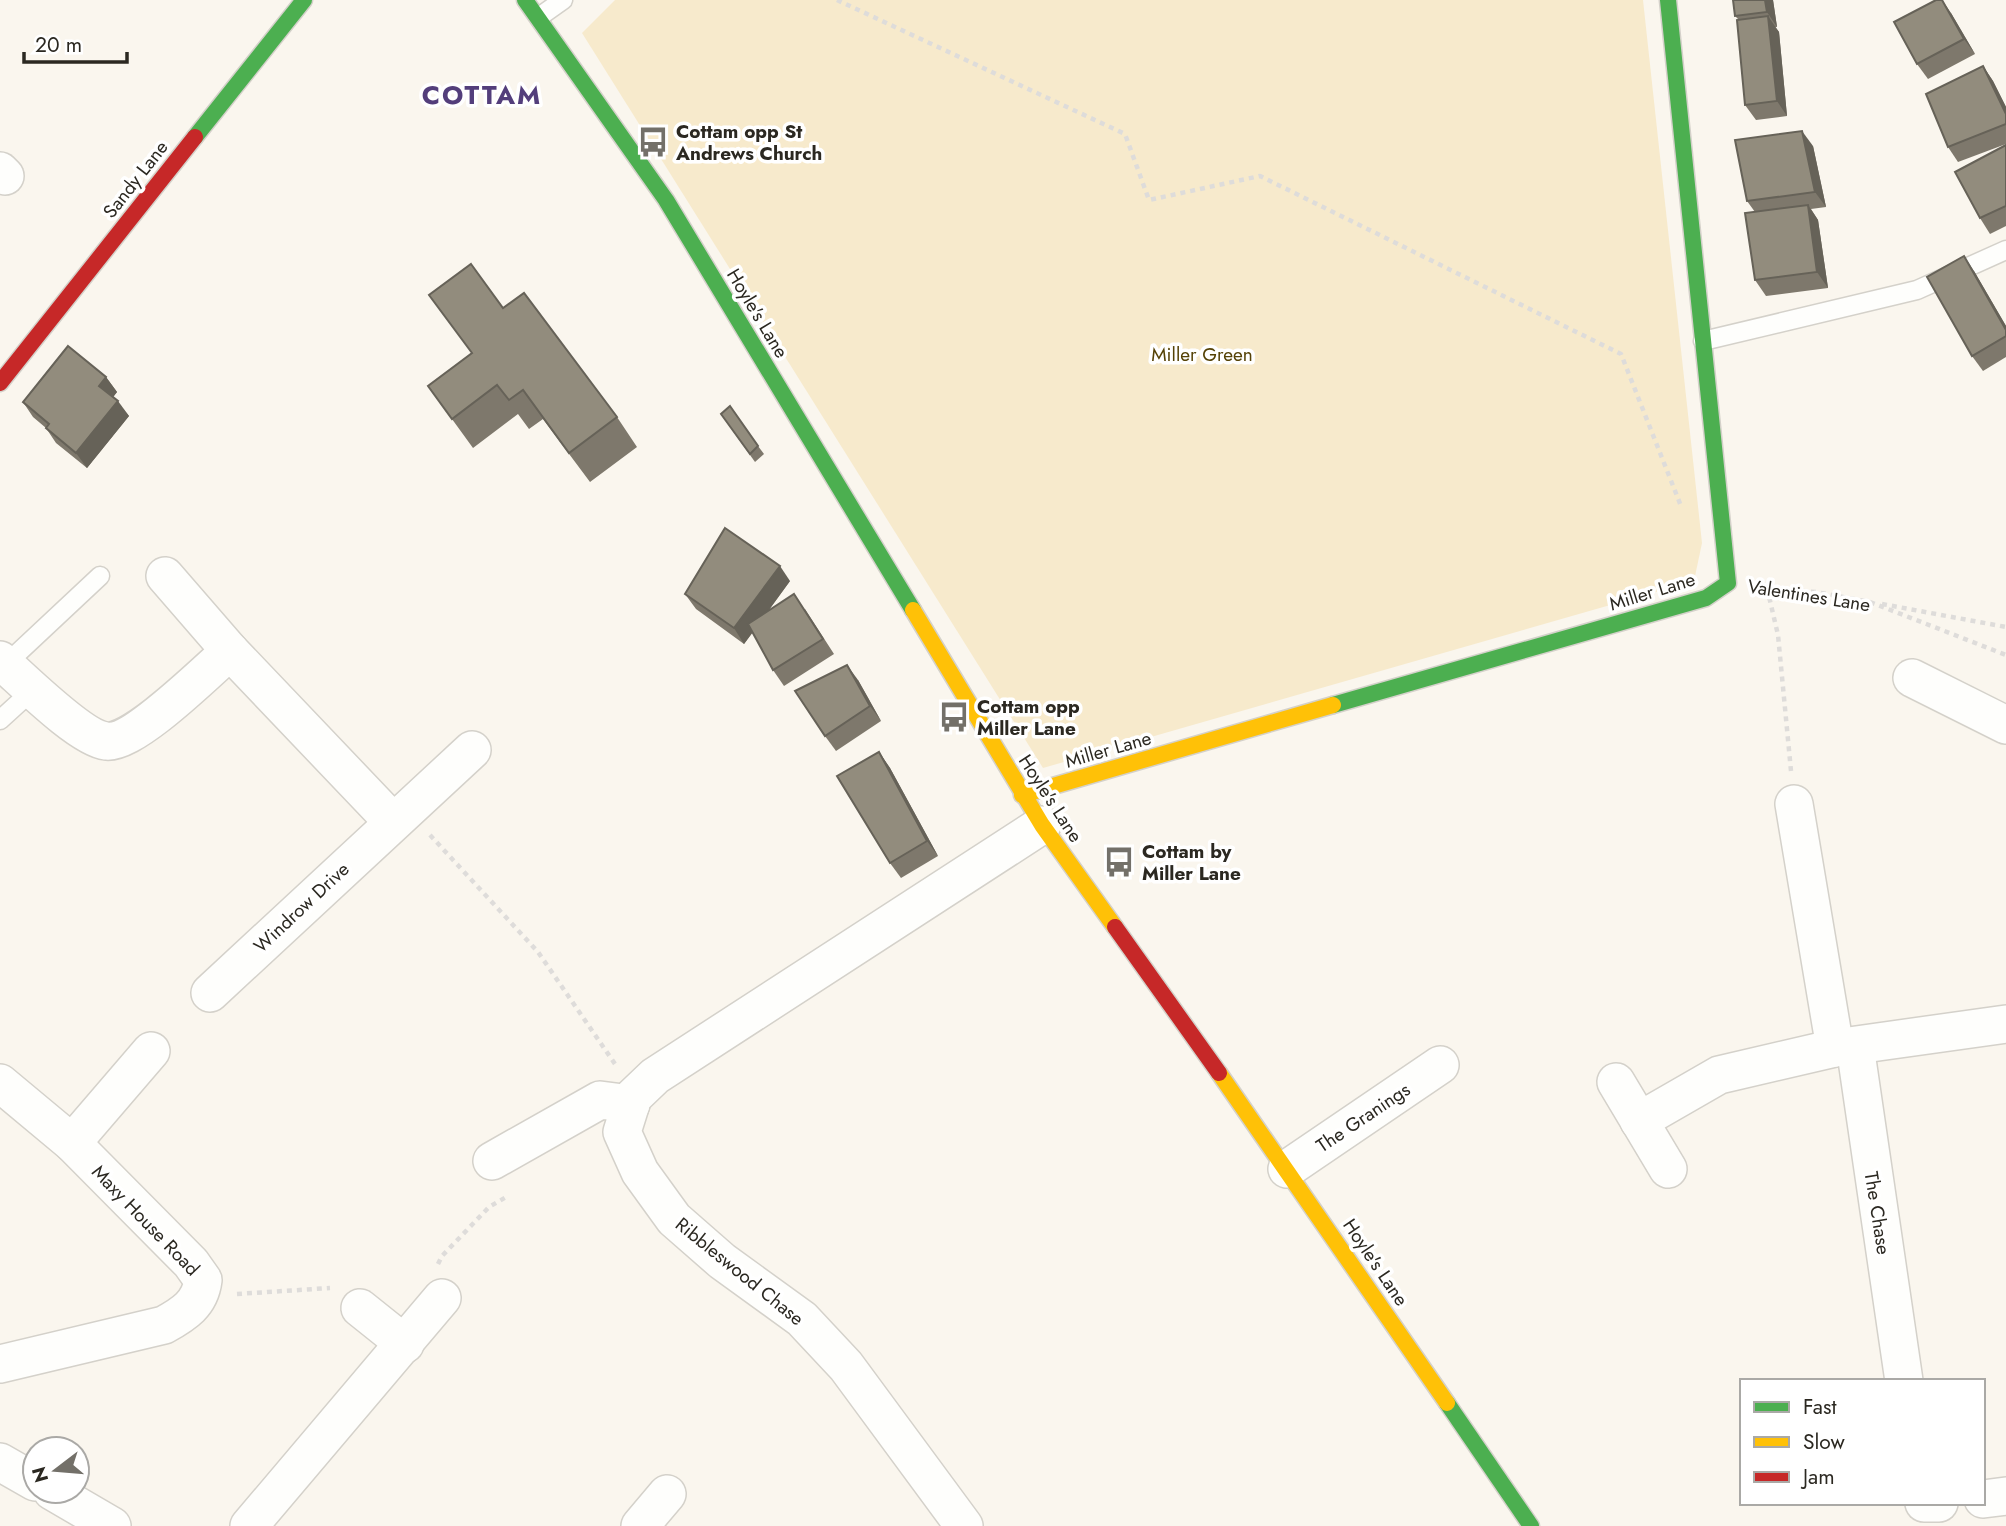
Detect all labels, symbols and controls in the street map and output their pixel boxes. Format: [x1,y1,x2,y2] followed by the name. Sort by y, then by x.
[24,21,128,65] scale bar
[35,30,82,60] text: 20 m
[422,76,542,114] district label: COTTAM
[675,118,822,167] place label: Cottam opp St Andrews Church
[636,125,670,159] bus stop icon: Cottam opp St Andrews Church
[96,135,174,224] street label: Sandy Lane
[720,263,795,363] street label: Hoyle's Lane
[1151,341,1253,368] park label: Miller Green
[1606,566,1699,617] street label: Miller Lane
[1746,572,1872,619] street label: Valentines Lane
[977,693,1080,742] place label: Cottam opp Miller Lane
[937,700,971,734] bus stop icon: Cottam opp Miller Lane
[1062,724,1155,775] street label: Miller Lane
[1012,749,1089,848] street label: Hoyle's Lane
[1142,838,1241,887] place label: Cottam by Miller Lane
[1102,845,1136,879] bus stop icon: Cottam by Miller Lane
[248,856,355,959] street label: Windrow Drive
[1311,1076,1416,1159] street label: The Granings
[86,1159,206,1282] street label: Maxy House Road
[1858,1170,1897,1257] street label: The Chase
[670,1211,810,1332] street label: Ribbleswood Chase
[1336,1213,1415,1311] street label: Hoyle's Lane
[1740,1379,1985,1505] legend
[1803,1392,1836,1422] text: Fast
[1803,1427,1845,1457] text: Slow
[21,1435,91,1505] north arrow
[1800,1462,1835,1492] text: Jam
[25,1464,55,1486] text: N

